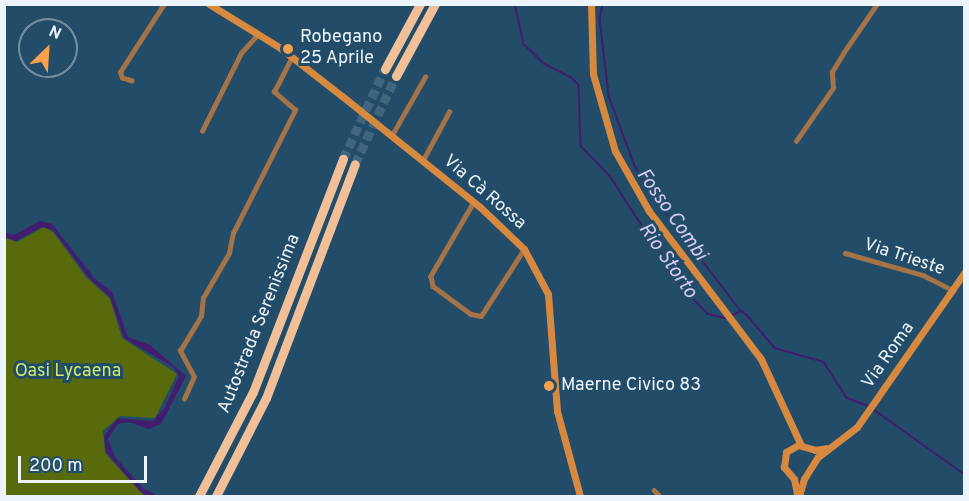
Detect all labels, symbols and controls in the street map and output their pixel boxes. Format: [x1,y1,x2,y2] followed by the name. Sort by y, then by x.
[18,18,78,78] north arrow
[45,22,64,45] text: N
[300,28,382,70] place label: Robegano 25 Aprile
[281,42,295,56] marker: Robegano 25 Aprile
[438,151,530,235] street label: Via Cà Rossa
[630,164,712,266] water label: Fosso Combi
[632,219,702,303] water label: Rio Storto
[214,231,306,417] street label: Autostrada Serenissima
[860,235,948,281] street label: Via Trieste
[858,319,920,393] street label: Via Roma
[15,361,121,383] park label: Oasi Lycaena
[561,375,701,397] place label: Maerne Civico 83
[542,379,556,393] marker: Maerne Civico 83
[21,444,150,482] scale bar
[29,455,82,478] text: 200 m

